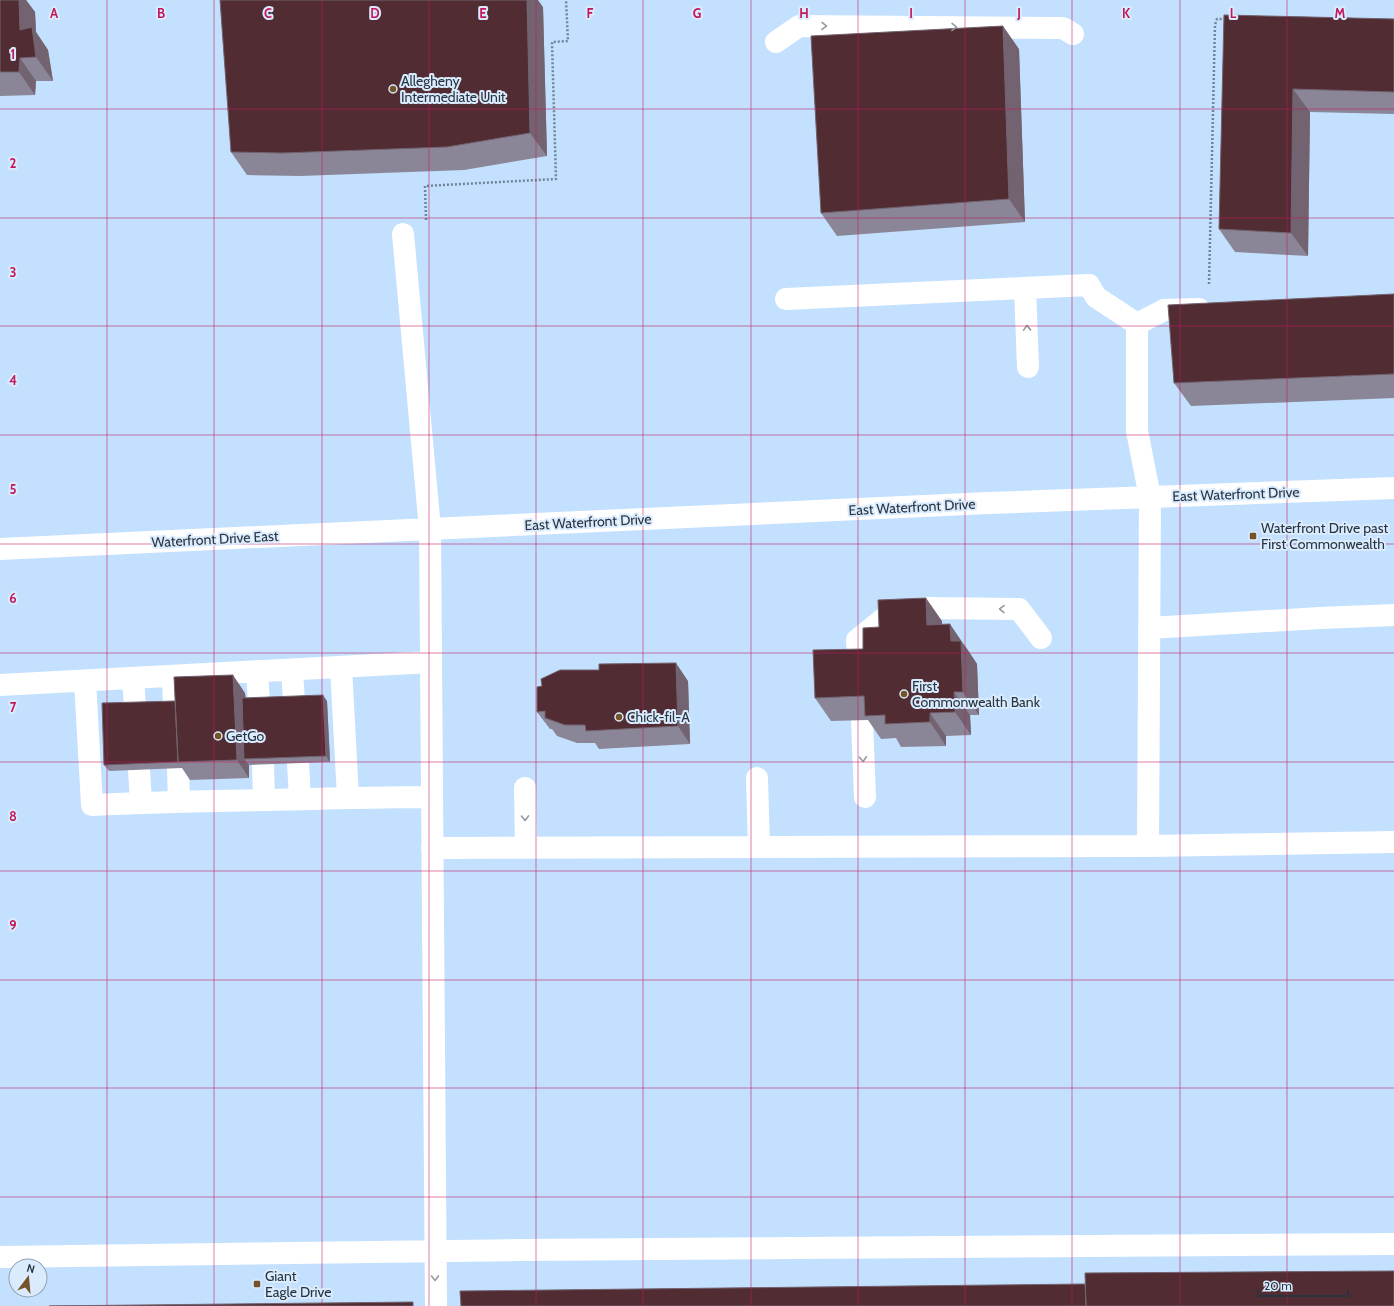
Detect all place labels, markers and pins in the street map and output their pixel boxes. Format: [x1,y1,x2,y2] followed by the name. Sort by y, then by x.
[401,72,506,106] place label: Allegheny Intermediate Unit
[388,84,398,94] marker: Allegheny Intermediate Unit
[1261,519,1389,553] place label: Waterfront Drive past First Commonwealth
[1248,531,1258,541] marker: Waterfront Drive past First Commonwealth
[912,677,1041,711] place label: First Commonwealth Bank
[899,689,909,699] marker: First Commonwealth Bank
[627,708,690,726] place label: Chick-fil-A
[614,712,624,722] marker: Chick-fil-A
[226,727,265,745] place label: GetGo
[213,731,223,741] marker: GetGo
[265,1267,331,1301] place label: Giant Eagle Drive
[252,1279,262,1289] marker: Giant Eagle Drive

